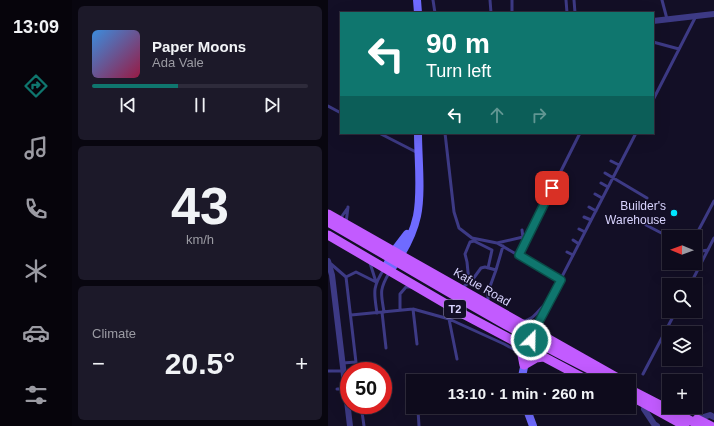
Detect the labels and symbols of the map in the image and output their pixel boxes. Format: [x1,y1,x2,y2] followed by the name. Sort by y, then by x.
[535,171,569,205] pin
[605,199,666,227] place label: Builder's Warehouse
[669,208,679,218] marker: Builder's Warehouse
[662,230,702,270] north arrow
[451,265,513,309] street label: Kafue Road
[444,300,466,318] road number: T2
[510,319,552,361] position arrow
[340,362,392,414] speed limit sign: 50

